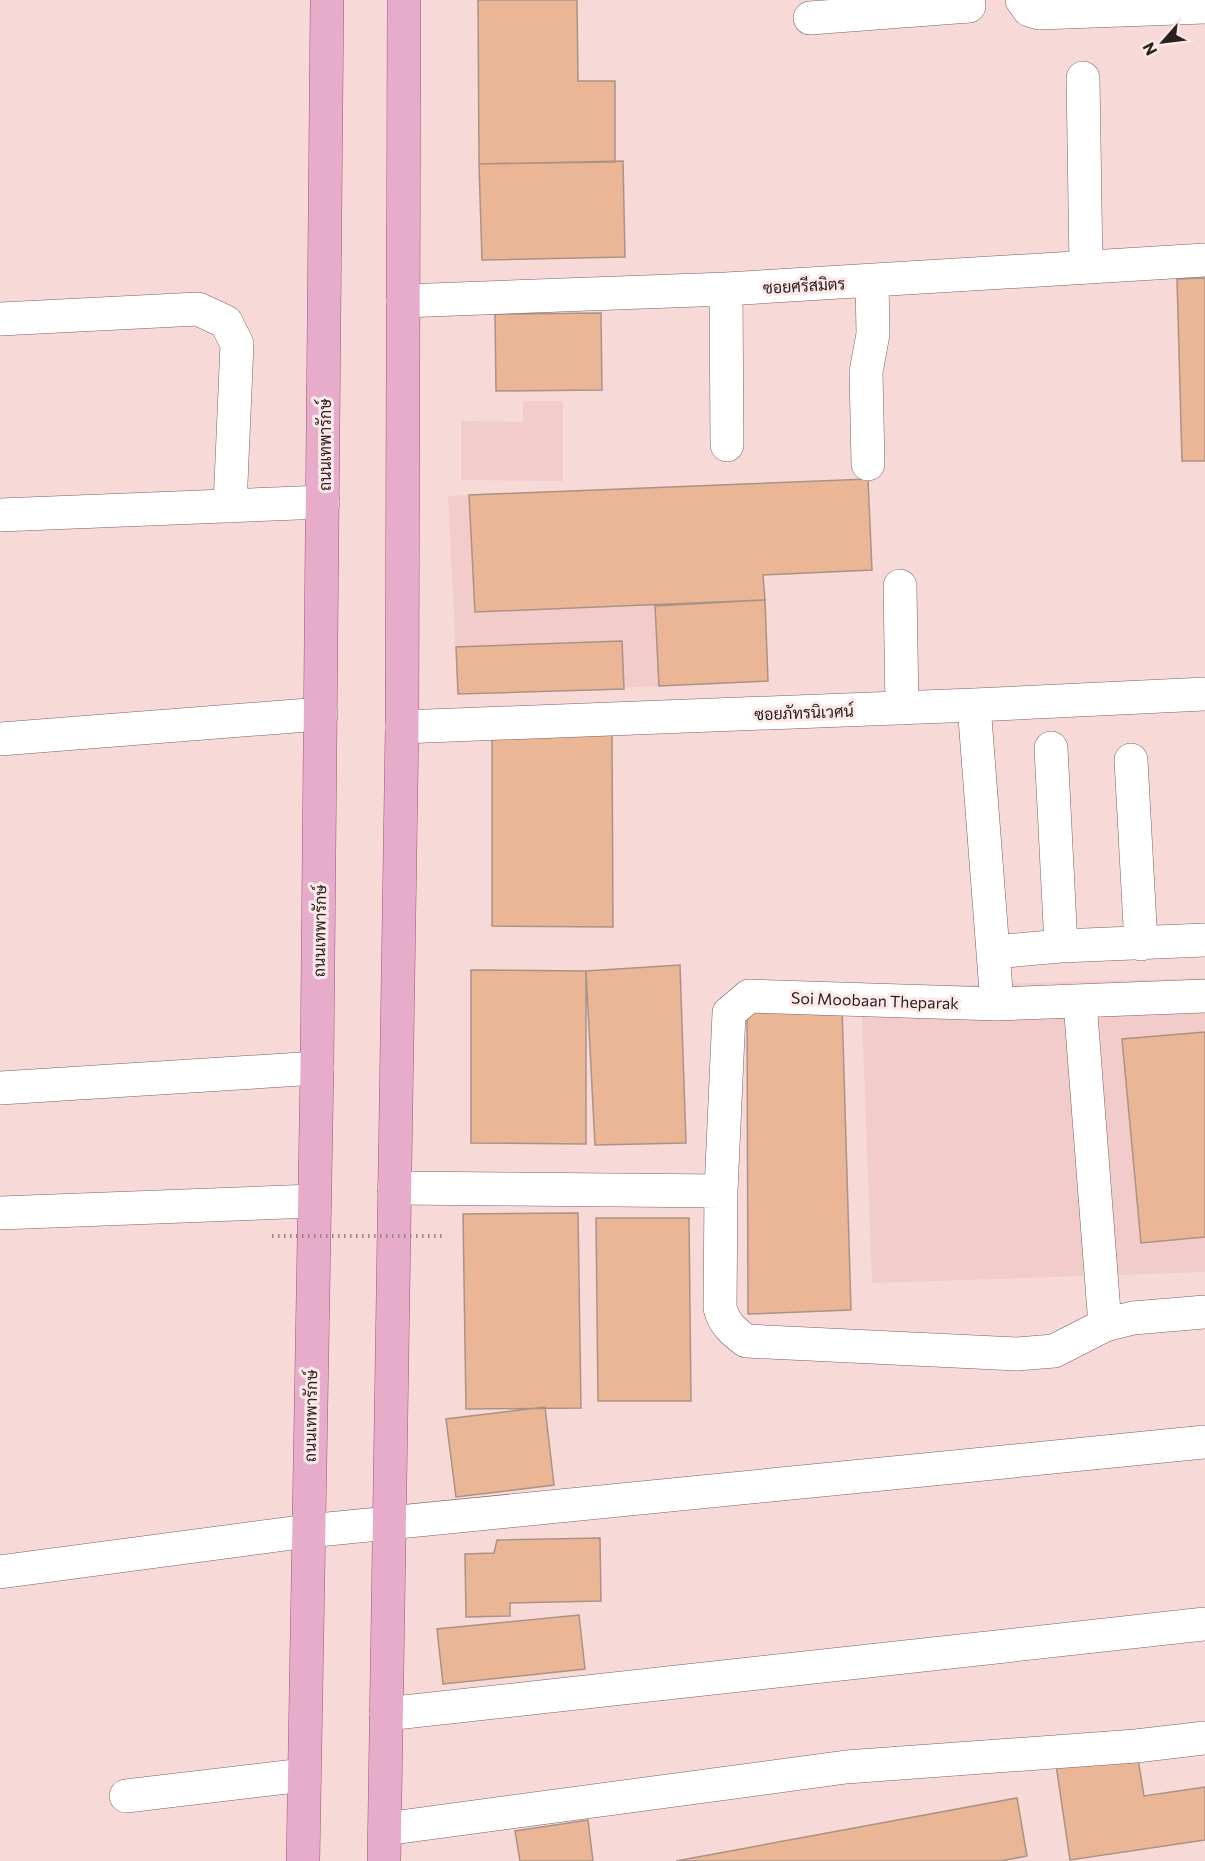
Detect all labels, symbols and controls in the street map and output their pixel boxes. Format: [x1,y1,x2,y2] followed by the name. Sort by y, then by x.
[1133,12,1193,72] north arrow
[1138,40,1161,59] text: N
[762,272,846,297] street label: ซอยศรีสมิตร
[313,399,334,491] street label: ถนนเทพารักษ์
[754,699,854,723] street label: ซอยภัทรนิเวศน์
[307,885,329,977] street label: ถนนเทพารักษ์
[791,988,960,1012] street label: Soi Moobaan Theparak
[298,1370,320,1462] street label: ถนนเทพารักษ์

